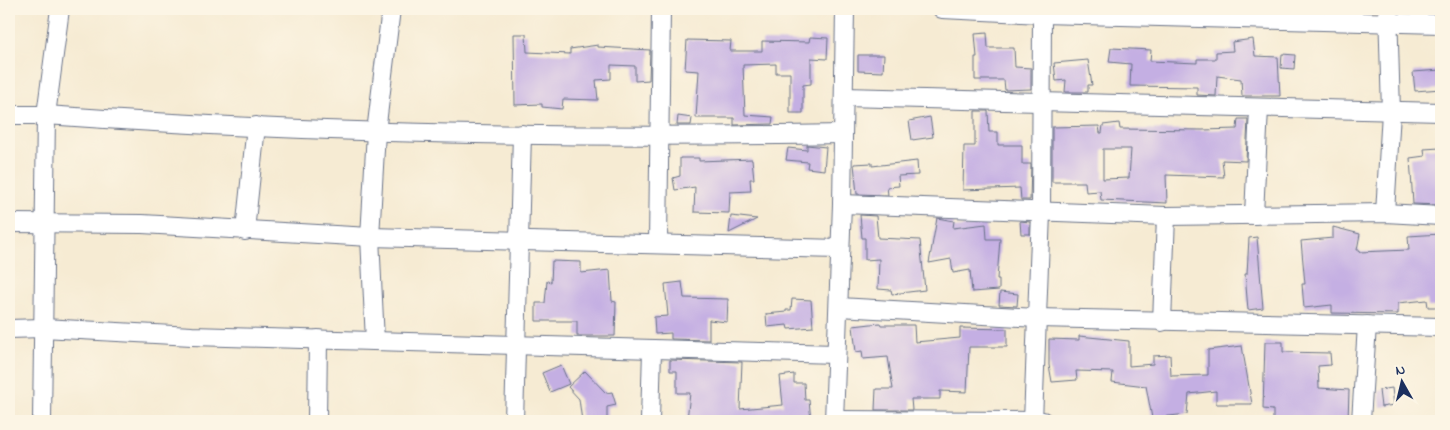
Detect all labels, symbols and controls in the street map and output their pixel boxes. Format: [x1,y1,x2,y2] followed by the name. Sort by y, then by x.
[1378,358,1428,408] north arrow
[1394,360,1407,382] text: N

